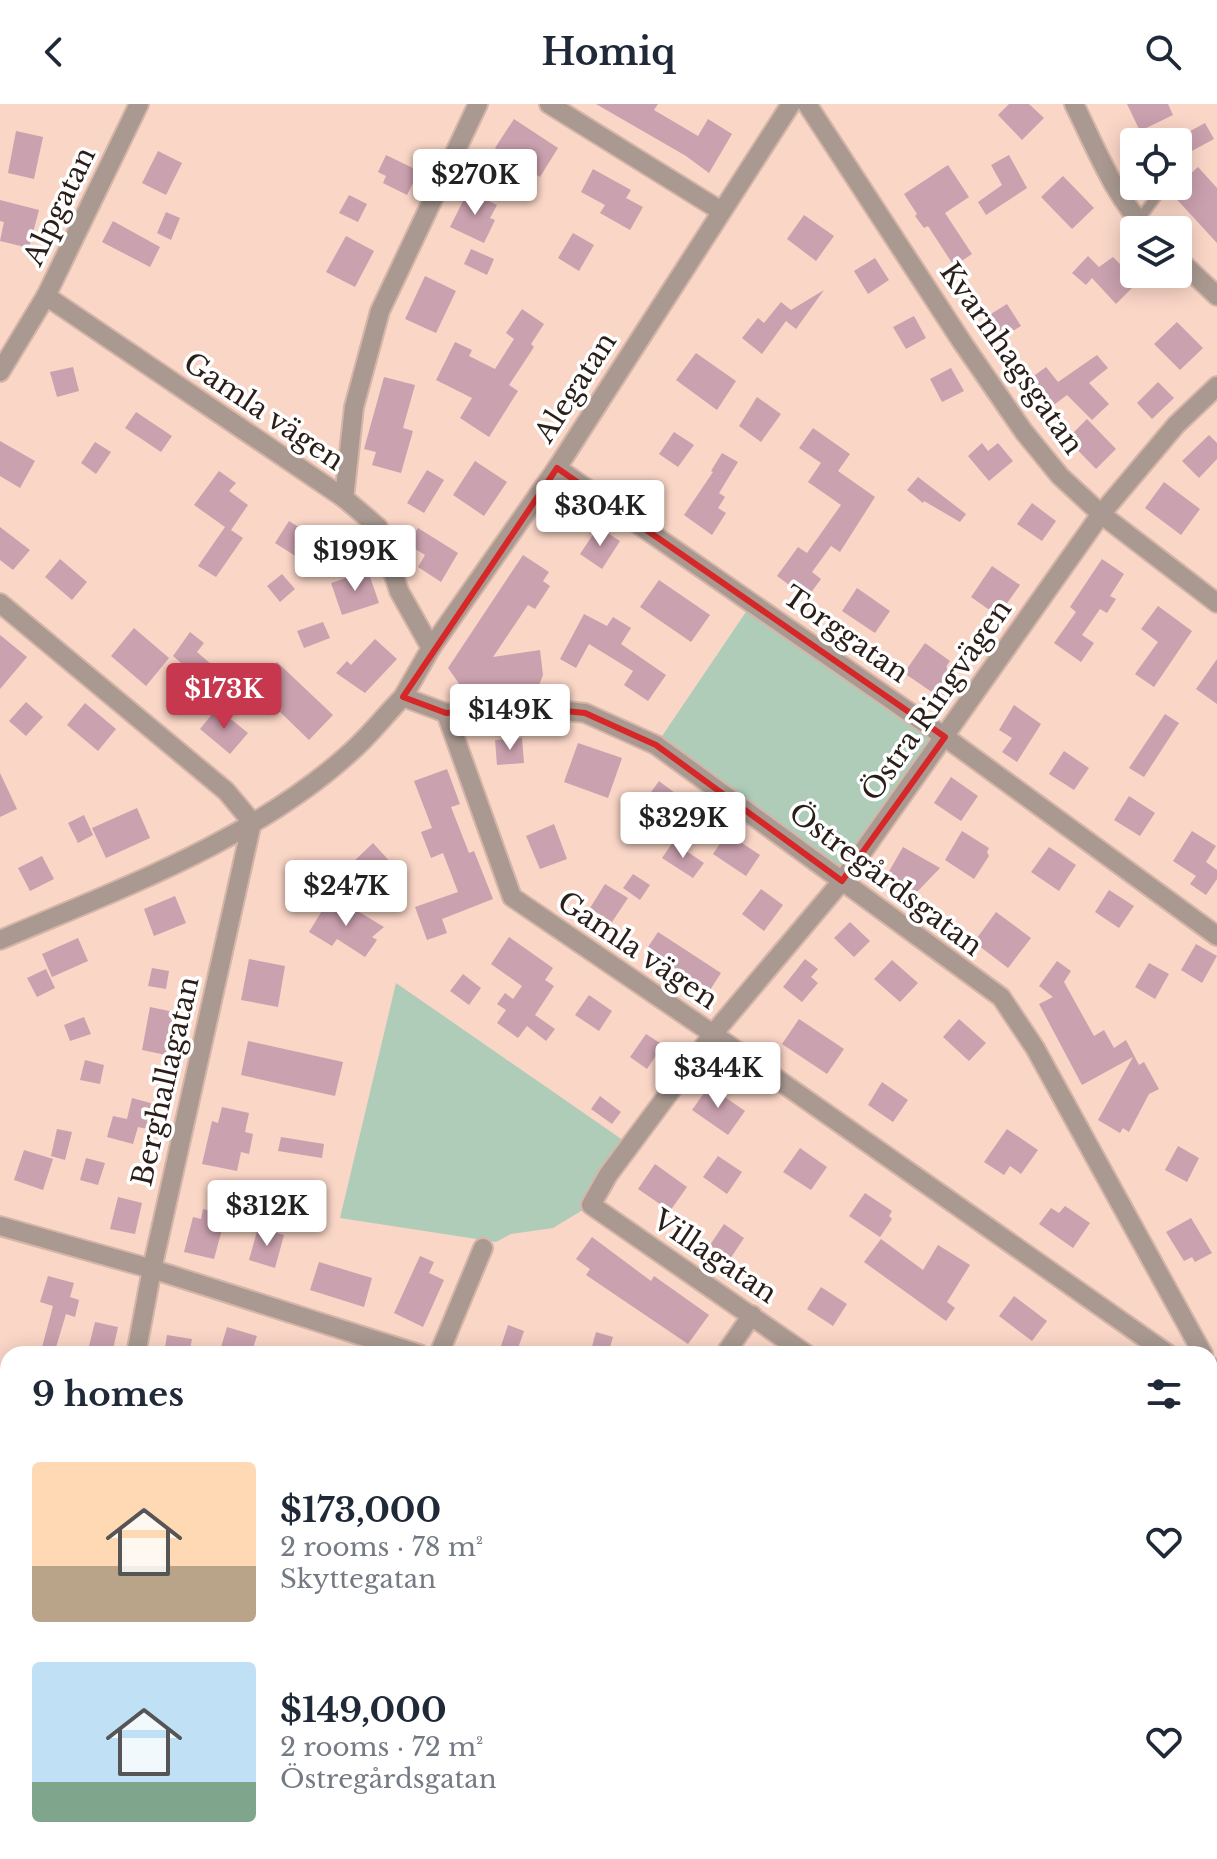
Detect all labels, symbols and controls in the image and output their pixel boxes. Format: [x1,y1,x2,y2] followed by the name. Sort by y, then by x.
[32,30,76,74] icon: back
[541,30,676,75] text: Homiq
[1141,30,1185,74] icon: search
[1120,128,1192,288] map controls
[1120,128,1192,200] button: locate
[15,141,103,272] street label: Alpgatan
[419,149,531,217] pin: $270K
[431,159,519,191] text: $270K
[1120,216,1192,288] button: layers
[932,255,1091,461] street label: Kvarnhagsgatan
[526,326,624,450] street label: Alegatan
[177,345,350,478] street label: Gamla vägen
[544,480,656,548] pin: $304K
[554,490,646,522] text: $304K
[299,525,411,593] pin: $199K
[313,535,397,567] text: $199K
[776,578,915,690] street label: Torggatan
[854,593,1019,808] street label: Östra Ringvägen
[168,663,280,731] pin: $173K
[184,673,264,705] text: $173K
[454,684,566,752] pin: $149K
[468,694,552,726] text: $149K
[627,792,739,860] pin: $329K
[782,795,989,964] street label: Östregårdsgatan
[638,802,728,834] text: $329K
[290,860,402,928] pin: $247K
[303,870,389,902] text: $247K
[551,884,724,1017] street label: Gamla vägen
[124,973,207,1189] street label: Berghallagatan
[662,1042,774,1110] pin: $344K
[673,1052,763,1084] text: $344K
[211,1180,323,1248] pin: $312K
[226,1190,308,1222] text: $312K
[645,1201,784,1311] street label: Villagatan
[1142,1372,1186,1416] icon: filters
[32,1373,184,1415] text: 9 homes
[280,1489,441,1531] text: $173,000
[96,1494,192,1590] icon: home
[1142,1520,1186,1564] icon: heart
[280,1531,483,1563] text: 2 rooms · 78 m²
[280,1563,436,1595] text: Skyttegatan
[280,1689,447,1731] text: $149,000
[96,1694,192,1790] icon: home
[1142,1720,1186,1764] icon: heart
[280,1731,483,1763] text: 2 rooms · 72 m²
[280,1763,497,1795] text: Östregårdsgatan

